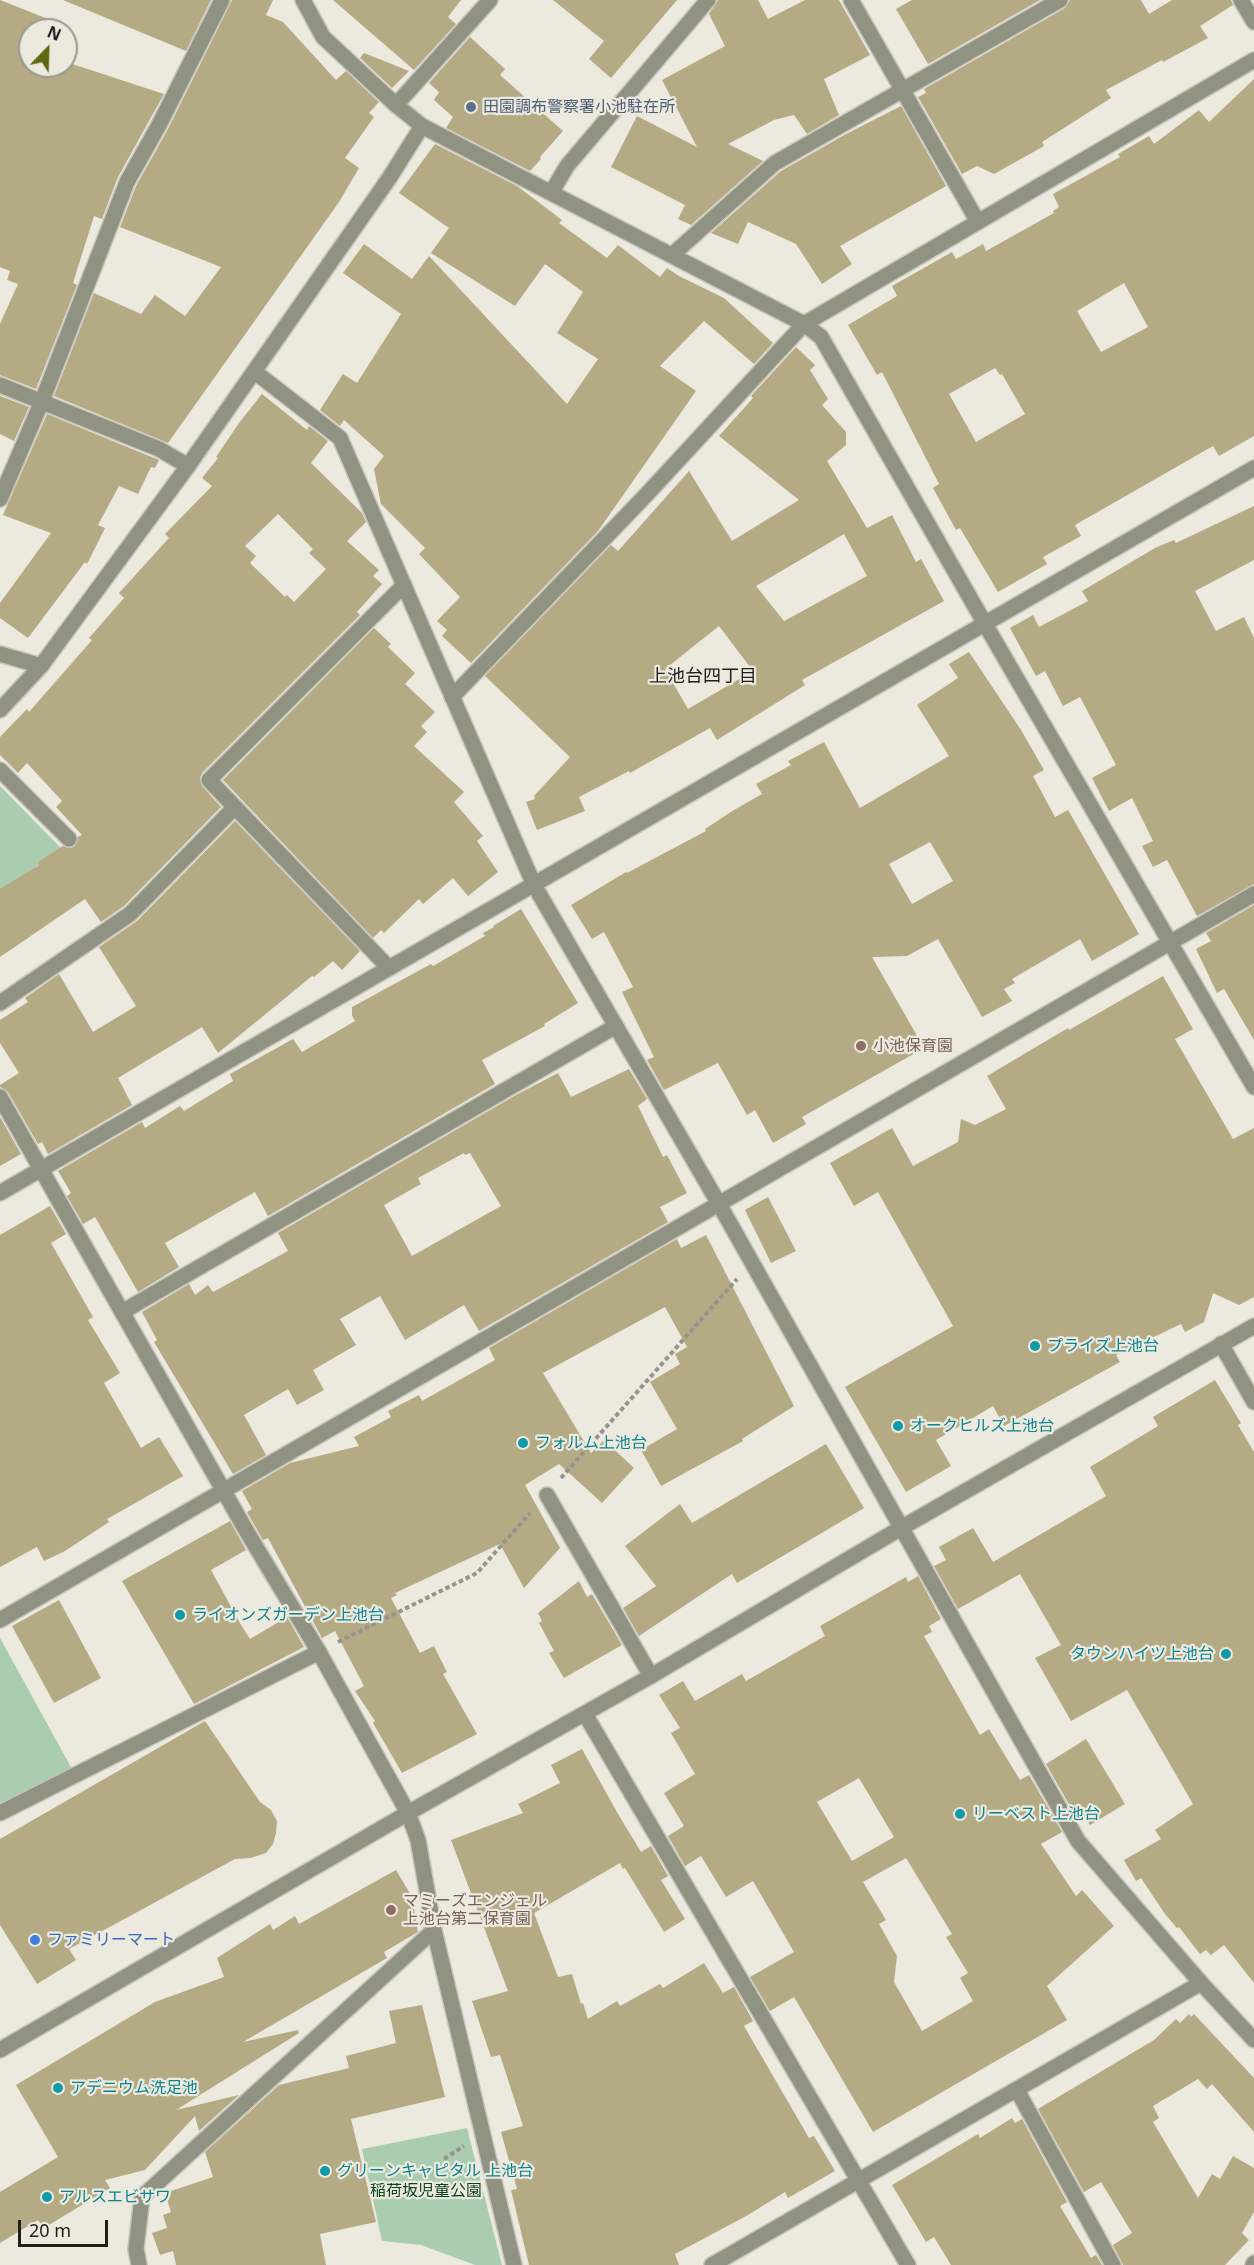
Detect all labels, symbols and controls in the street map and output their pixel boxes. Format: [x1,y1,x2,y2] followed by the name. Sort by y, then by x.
[18,18,78,78] north arrow
[44,21,65,46] text: N
[483,97,675,117] place label: 田園調布警察署小池駐在所
[464,100,478,114] marker: 田園調布警察署小池駐在所
[649,666,757,688] district label: 上池台四丁目
[873,1036,953,1056] place label: 小池保育園
[854,1039,868,1053] marker: 小池保育園
[1047,1336,1159,1356] place label: プライズ上池台
[1028,1339,1042,1353] marker: プライズ上池台
[910,1416,1054,1436] place label: オークヒルズ上池台
[891,1419,905,1433] marker: オークヒルズ上池台
[535,1433,647,1453] place label: フォルム上池台
[516,1436,530,1450] marker: フォルム上池台
[192,1605,384,1625] place label: ライオンズガーデン上池台
[173,1608,187,1622] marker: ライオンズガーデン上池台
[1070,1644,1214,1664] place label: タウンハイツ上池台
[1219,1647,1233,1661] marker: タウンハイツ上池台
[972,1804,1100,1824] place label: リーベスト上池台
[953,1807,967,1821] marker: リーベスト上池台
[403,1891,547,1929] place label: マミーズエンジェル 上池台第二保育園
[384,1903,398,1917] marker: マミーズエンジェル 上池台第二保育園
[47,1930,175,1950] place label: ファミリーマート
[28,1933,42,1947] marker: ファミリーマート
[70,2078,198,2098] place label: アデニウム洗足池
[51,2081,65,2095] marker: アデニウム洗足池
[337,2161,533,2181] place label: グリーンキャピタル 上池台
[318,2164,332,2178] marker: グリーンキャピタル 上池台
[370,2181,482,2201] park label: 稲荷坂児童公園
[59,2187,171,2207] place label: アルスエビサワ
[40,2190,54,2204] marker: アルスエビサワ
[21,2208,111,2246] scale bar
[29,2218,71,2242] text: 20 m

